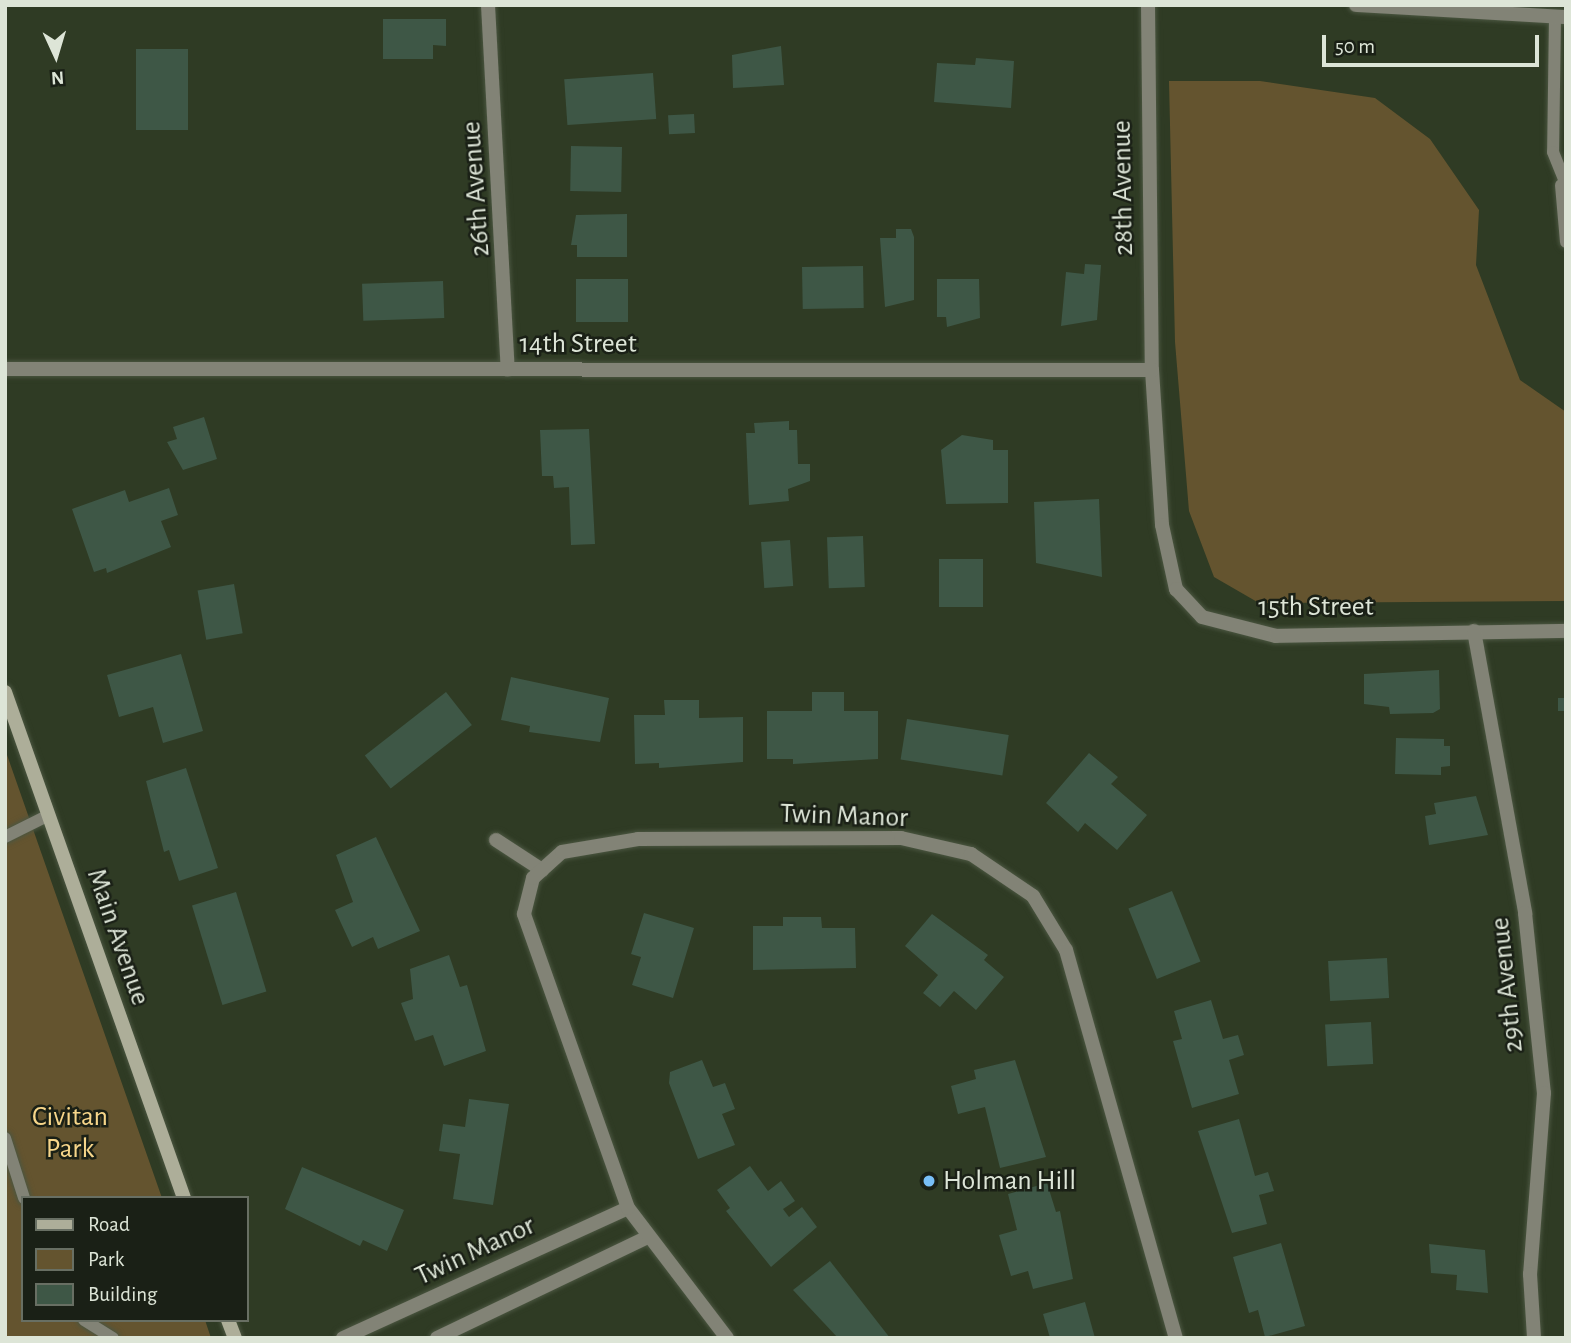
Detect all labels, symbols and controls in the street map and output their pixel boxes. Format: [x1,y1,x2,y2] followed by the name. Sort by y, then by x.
[21,21,91,91] north arrow
[1326,21,1543,65] scale bar
[1335,36,1375,57] text: 50 m
[50,68,65,87] text: N
[455,120,497,258] street label: 26th Avenue
[1105,120,1141,256] street label: 28th Avenue
[519,327,637,361] street label: 14th Street
[1258,590,1374,624] street label: 15th Street
[779,797,909,835] street label: Twin Manor
[79,864,157,1010] street label: Main Avenue
[1483,916,1531,1054] street label: 29th Avenue
[32,1100,108,1166] park label: Civitan Park
[943,1164,1076,1198] place label: Holman Hill
[921,1173,937,1189] marker: Holman Hill
[21,1196,248,1322] legend
[410,1209,540,1293] street label: Twin Manor
[88,1214,130,1235] text: Road
[88,1249,124,1270] text: Park
[88,1284,157,1305] text: Building

